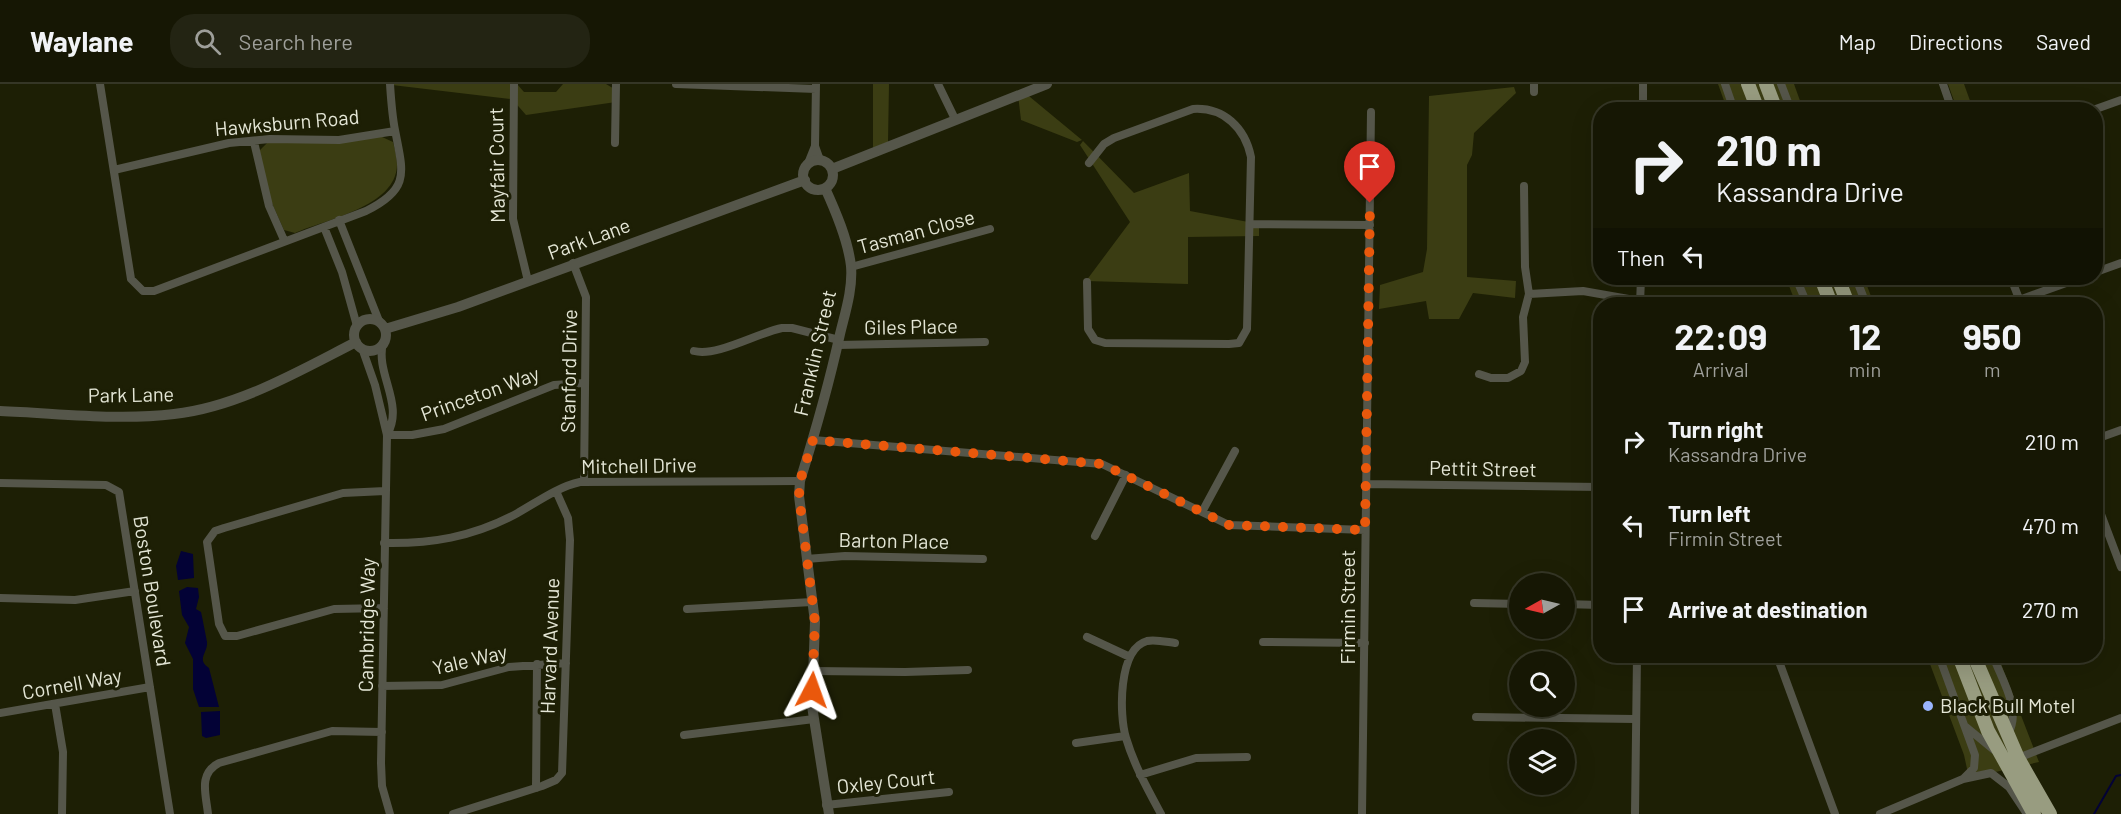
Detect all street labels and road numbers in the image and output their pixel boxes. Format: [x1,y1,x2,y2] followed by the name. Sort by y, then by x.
[214,104,360,140] street label: Hawksburn Road
[483,107,509,223] street label: Mayfair Court
[854,204,977,258] street label: Tasman Close
[544,212,633,264] street label: Park Lane
[788,287,840,418] street label: Franklin Street
[555,309,581,433] street label: Stanford Drive
[864,313,958,339] street label: Giles Place
[417,361,542,426] street label: Princeton Way
[88,381,174,407] street label: Park Lane
[581,452,697,478] street label: Mitchell Drive
[1429,455,1537,481] street label: Pettit Street
[129,514,177,668] street label: Boston Boulevard
[839,527,949,553] street label: Barton Place
[1335,550,1359,664] street label: Firmin Street
[353,558,379,692] street label: Cambridge Way
[535,577,563,714] street label: Harvard Avenue
[430,639,509,679] street label: Yale Way
[20,662,124,704] street label: Cornell Way
[836,764,936,798] street label: Oxley Court

